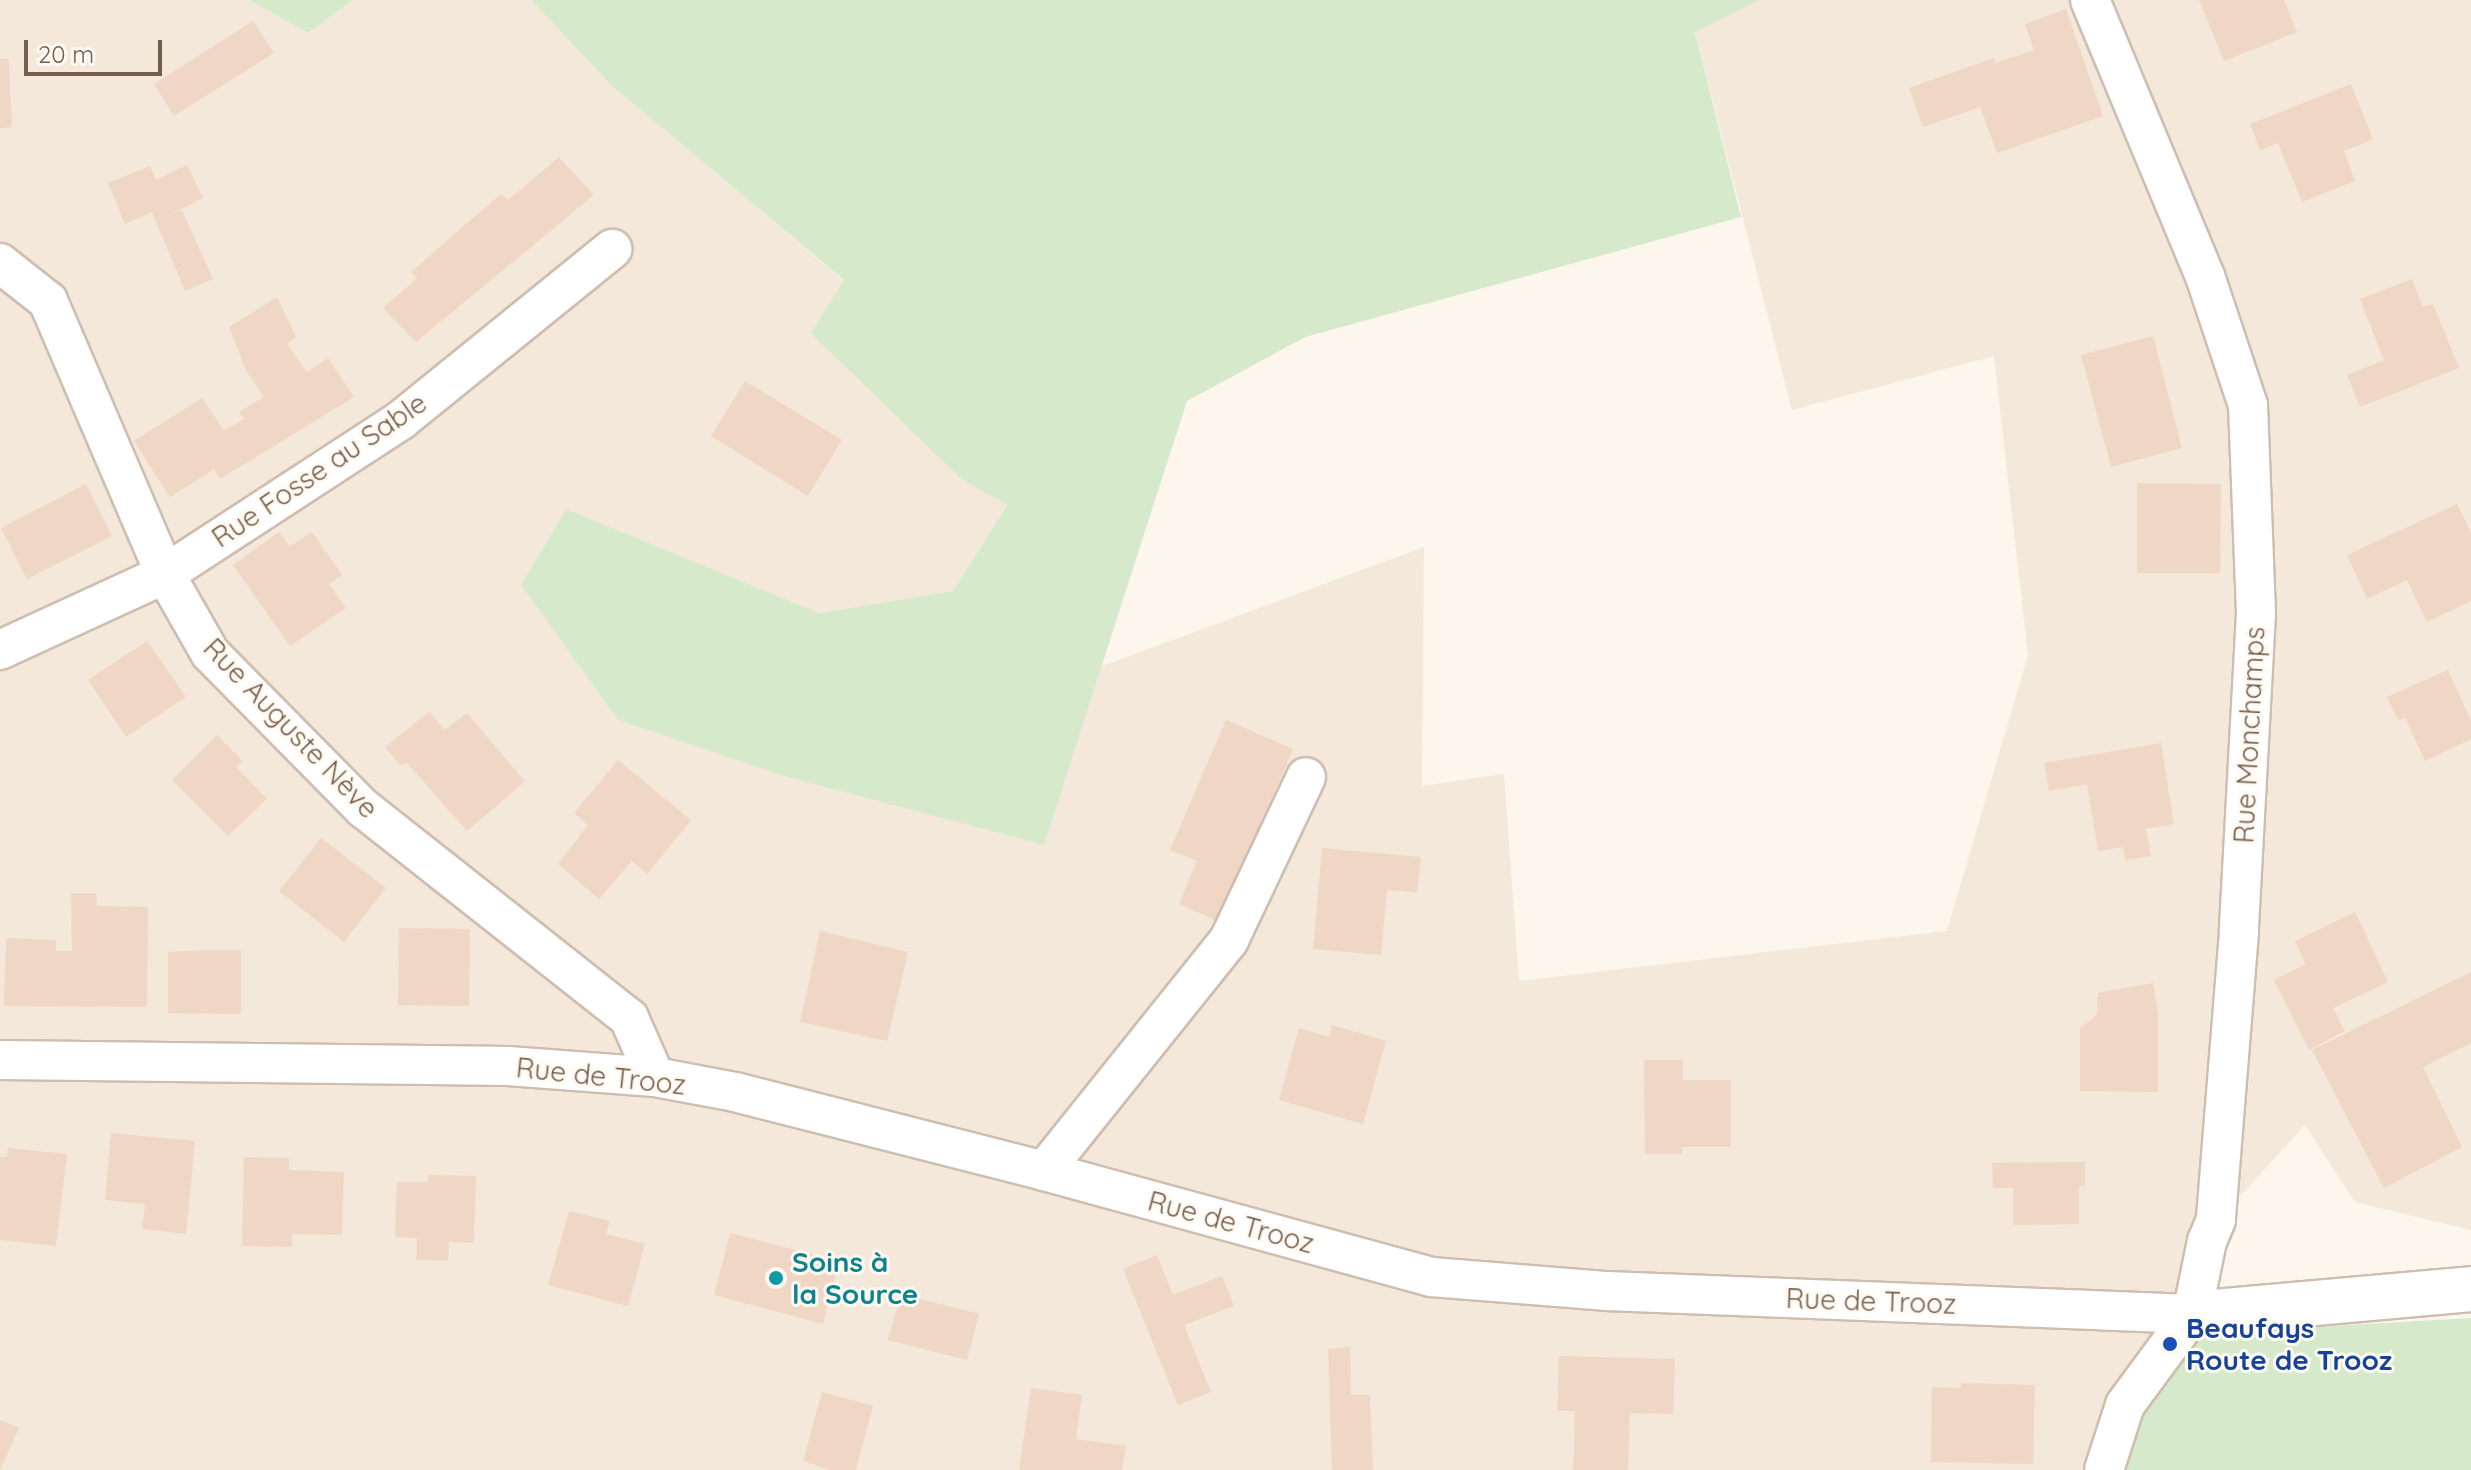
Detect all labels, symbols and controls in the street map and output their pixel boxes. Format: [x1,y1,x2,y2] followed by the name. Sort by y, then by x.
[28,24,166,74] scale bar
[38,39,94,69] text: 20 m
[205,386,433,554] street label: Rue Fosse au Sable
[2227,626,2271,844] street label: Rue Monchamps
[197,631,385,825] street label: Rue Auguste Nève
[514,1050,688,1102] street label: Rue de Trooz
[1144,1184,1318,1260] street label: Rue de Trooz
[792,1245,918,1311] place label: Soins à la Source
[767,1269,785,1287] marker: Soins à la Source
[1785,1281,1957,1321] street label: Rue de Trooz
[2186,1311,2392,1377] place label: Beaufays Route de Trooz
[2161,1335,2179,1353] marker: Beaufays Route de Trooz

